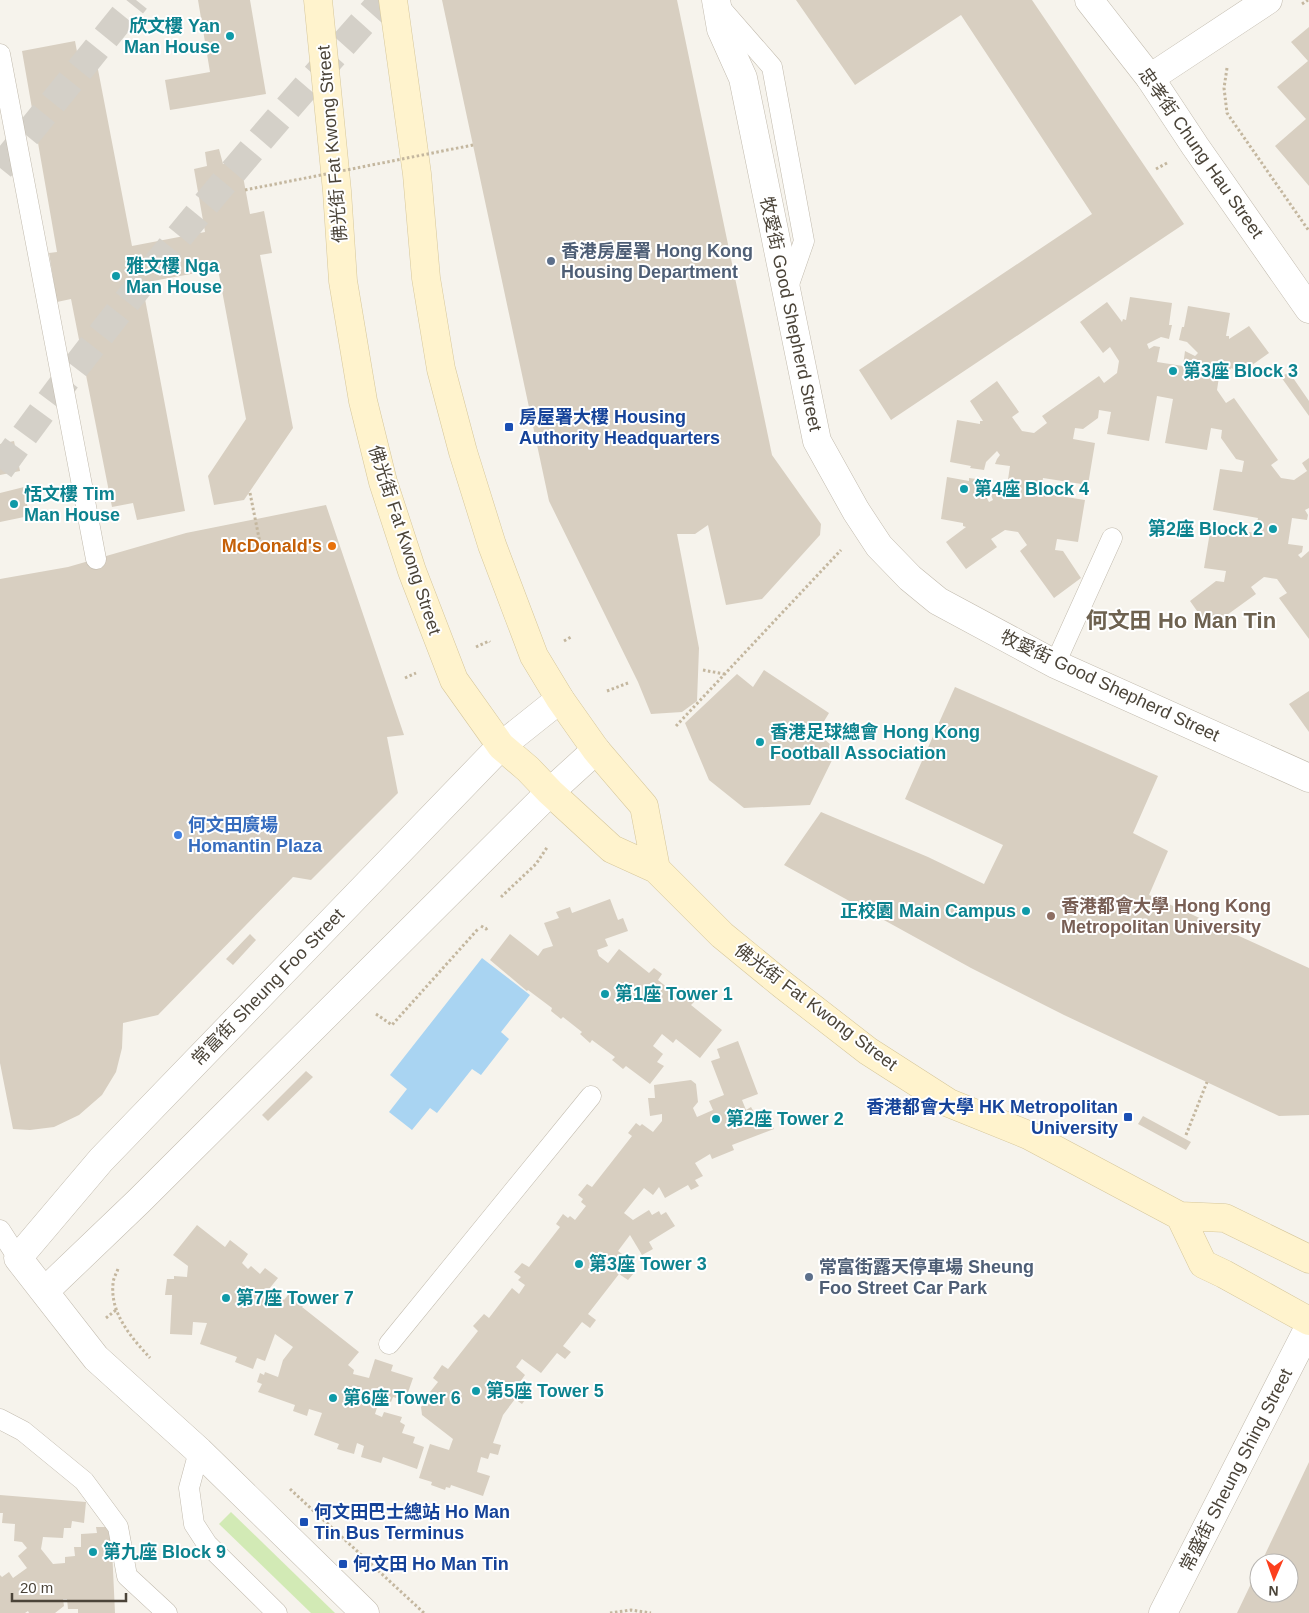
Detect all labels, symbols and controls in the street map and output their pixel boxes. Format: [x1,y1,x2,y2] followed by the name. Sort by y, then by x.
[124,16,220,57] place label: 欣文樓 Yan Man House
[224,30,236,42] marker: 欣文樓 Yan Man House
[313,44,351,244] street label: 佛光街 Fat Kwong Street
[1135,64,1267,242] street label: 忠孝街 Chung Hau Street
[756,195,826,433] street label: 牧愛街 Good Shepherd Street
[561,241,753,282] place label: 香港房屋署 Hong Kong Housing Department
[545,255,557,267] marker: 香港房屋署 Hong Kong Housing Department
[126,256,222,297] place label: 雅文樓 Nga Man House
[110,270,122,282] marker: 雅文樓 Nga Man House
[1183,360,1298,381] place label: 第3座 Block 3
[1167,365,1179,377] marker: 第3座 Block 3
[519,407,720,448] place label: 房屋署大樓 Housing Authority Headquarters
[503,421,515,433] marker: 房屋署大樓 Housing Authority Headquarters
[365,443,445,637] street label: 佛光街 Fat Kwong Street
[974,478,1089,499] place label: 第4座 Block 4
[958,483,970,495] marker: 第4座 Block 4
[24,484,120,525] place label: 恬文樓 Tim Man House
[8,498,20,510] marker: 恬文樓 Tim Man House
[1148,518,1263,539] place label: 第2座 Block 2
[1267,523,1279,535] marker: 第2座 Block 2
[222,536,322,556] place label: McDonald's
[326,540,338,552] marker: McDonald's
[1086,608,1276,633] district label: 何文田 Ho Man Tin
[997,626,1223,746] street label: 牧愛街 Good Shepherd Street
[770,722,980,763] place label: 香港足球總會 Hong Kong Football Association
[754,736,766,748] marker: 香港足球總會 Hong Kong Football Association
[188,815,323,856] place label: 何文田廣場 Homantin Plaza
[172,829,184,841] marker: 何文田廣場 Homantin Plaza
[1061,896,1271,937] place label: 香港都會大學 Hong Kong Metropolitan University
[840,901,1016,921] place label: 正校園 Main Campus
[188,904,348,1070] street label: 常富街 Sheung Foo Street
[1020,905,1032,917] marker: 正校園 Main Campus
[1045,910,1057,922] marker: 香港都會大學 Hong Kong Metropolitan University
[731,939,901,1075] street label: 佛光街 Fat Kwong Street
[615,983,733,1004] place label: 第1座 Tower 1
[599,988,611,1000] marker: 第1座 Tower 1
[866,1097,1118,1138] place label: 香港都會大學 HK Metropolitan University
[726,1108,844,1129] place label: 第2座 Tower 2
[1122,1111,1134,1123] marker: 香港都會大學 HK Metropolitan University
[710,1113,722,1125] marker: 第2座 Tower 2
[589,1253,707,1274] place label: 第3座 Tower 3
[819,1257,1034,1298] place label: 常富街露天停車場 Sheung Foo Street Car Park
[573,1258,585,1270] marker: 第3座 Tower 3
[803,1271,815,1283] marker: 常富街露天停車場 Sheung Foo Street Car Park
[236,1287,354,1308] place label: 第7座 Tower 7
[220,1292,232,1304] marker: 第7座 Tower 7
[1176,1365,1296,1575] street label: 常盛街 Sheung Shing Street
[486,1380,604,1401] place label: 第5座 Tower 5
[470,1385,482,1397] marker: 第5座 Tower 5
[343,1387,461,1408] place label: 第6座 Tower 6
[327,1392,339,1404] marker: 第6座 Tower 6
[314,1502,510,1543] place label: 何文田巴士總站 Ho Man Tin Bus Terminus
[298,1516,310,1528] marker: 何文田巴士總站 Ho Man Tin Bus Terminus
[103,1541,226,1562] place label: 第九座 Block 9
[87,1546,99,1558] marker: 第九座 Block 9
[1249,1553,1299,1603] north arrow
[353,1554,509,1574] place label: 何文田 Ho Man Tin
[337,1558,349,1570] marker: 何文田 Ho Man Tin
[12,1570,126,1602] scale bar
[20,1579,53,1596] text: 20 m
[1268,1583,1279,1599] text: N

